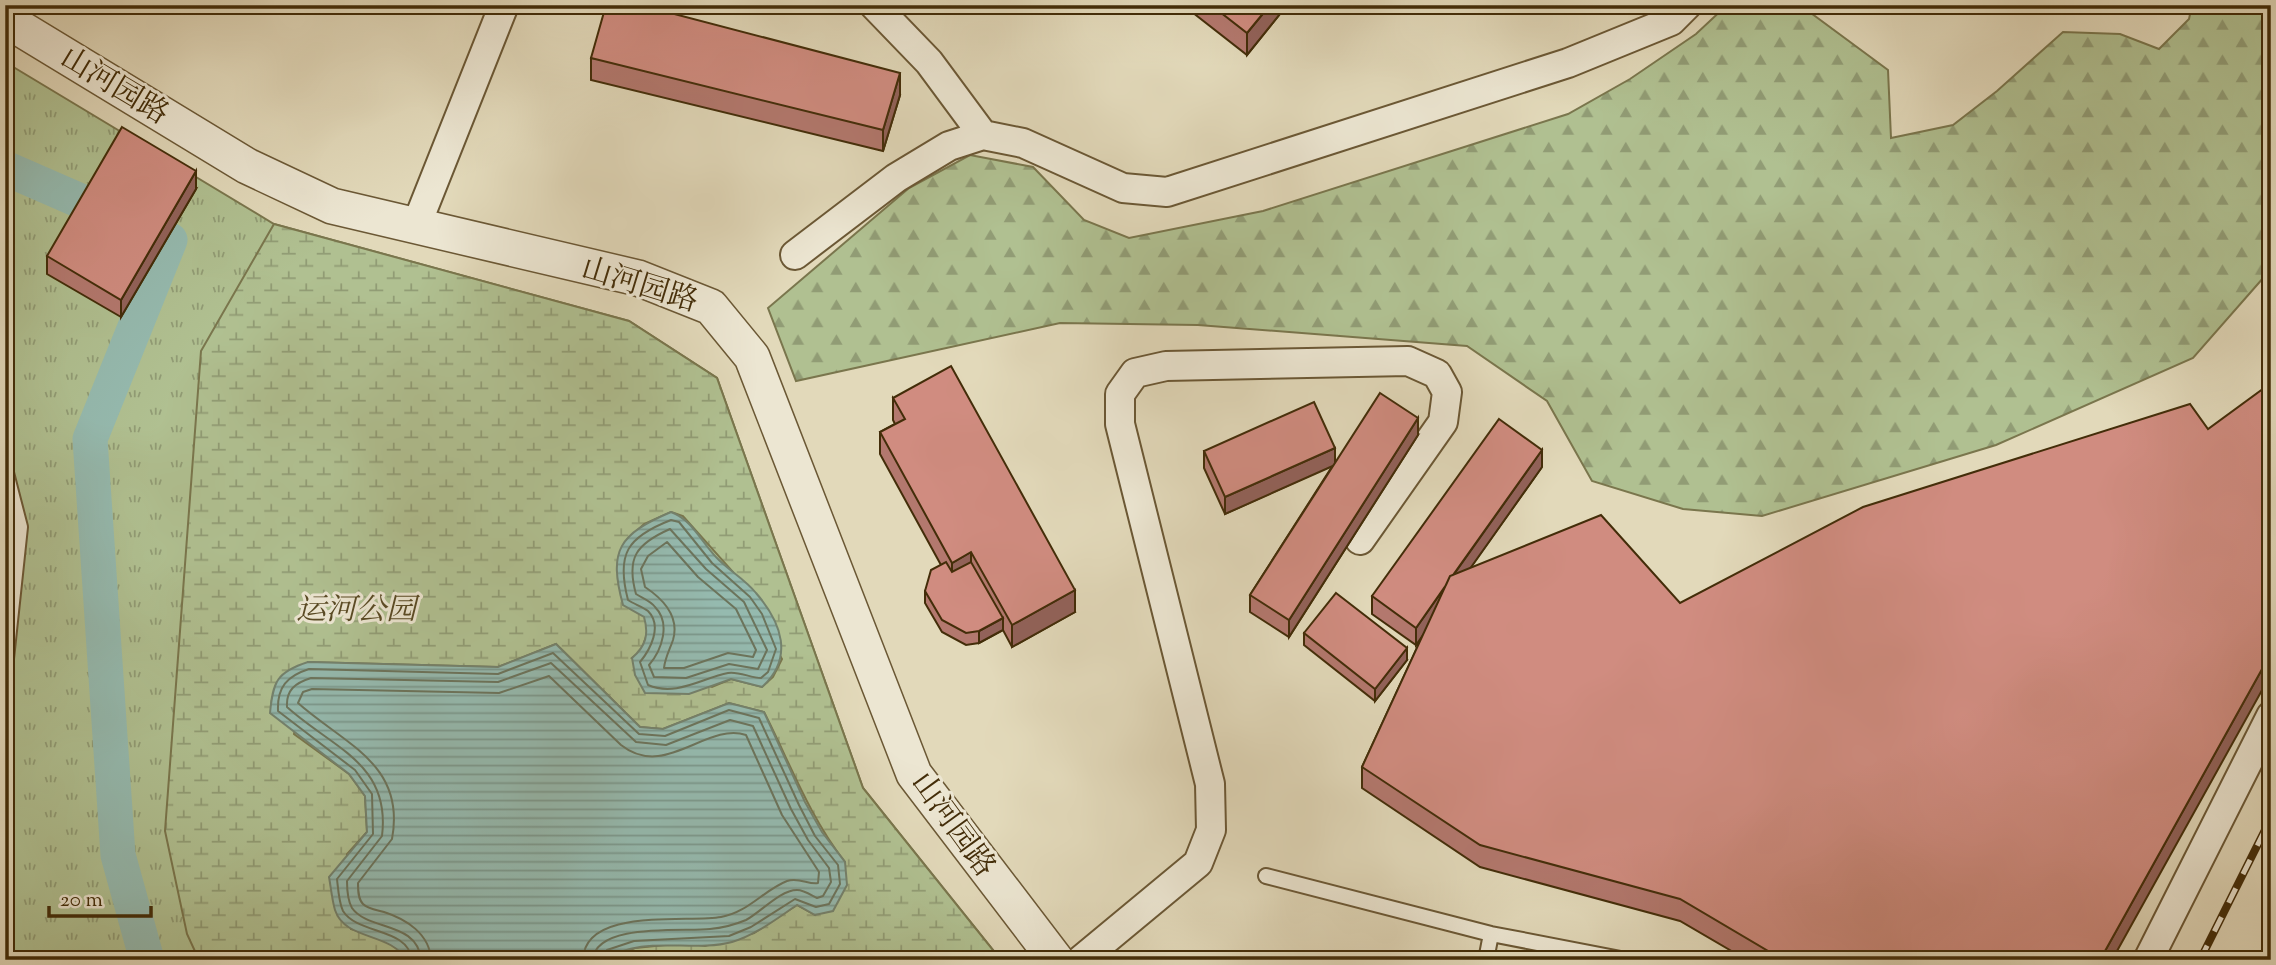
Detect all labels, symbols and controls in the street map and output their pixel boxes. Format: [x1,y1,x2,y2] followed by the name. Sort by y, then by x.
[51,38,176,136] street label: 山河园路
[576,248,703,324] street label: 山河园路
[296,590,420,633] park label: 运河公园
[899,764,1005,887] street label: 山河园路
[49,874,150,918] scale bar
[60,886,103,916] text: 20 m

